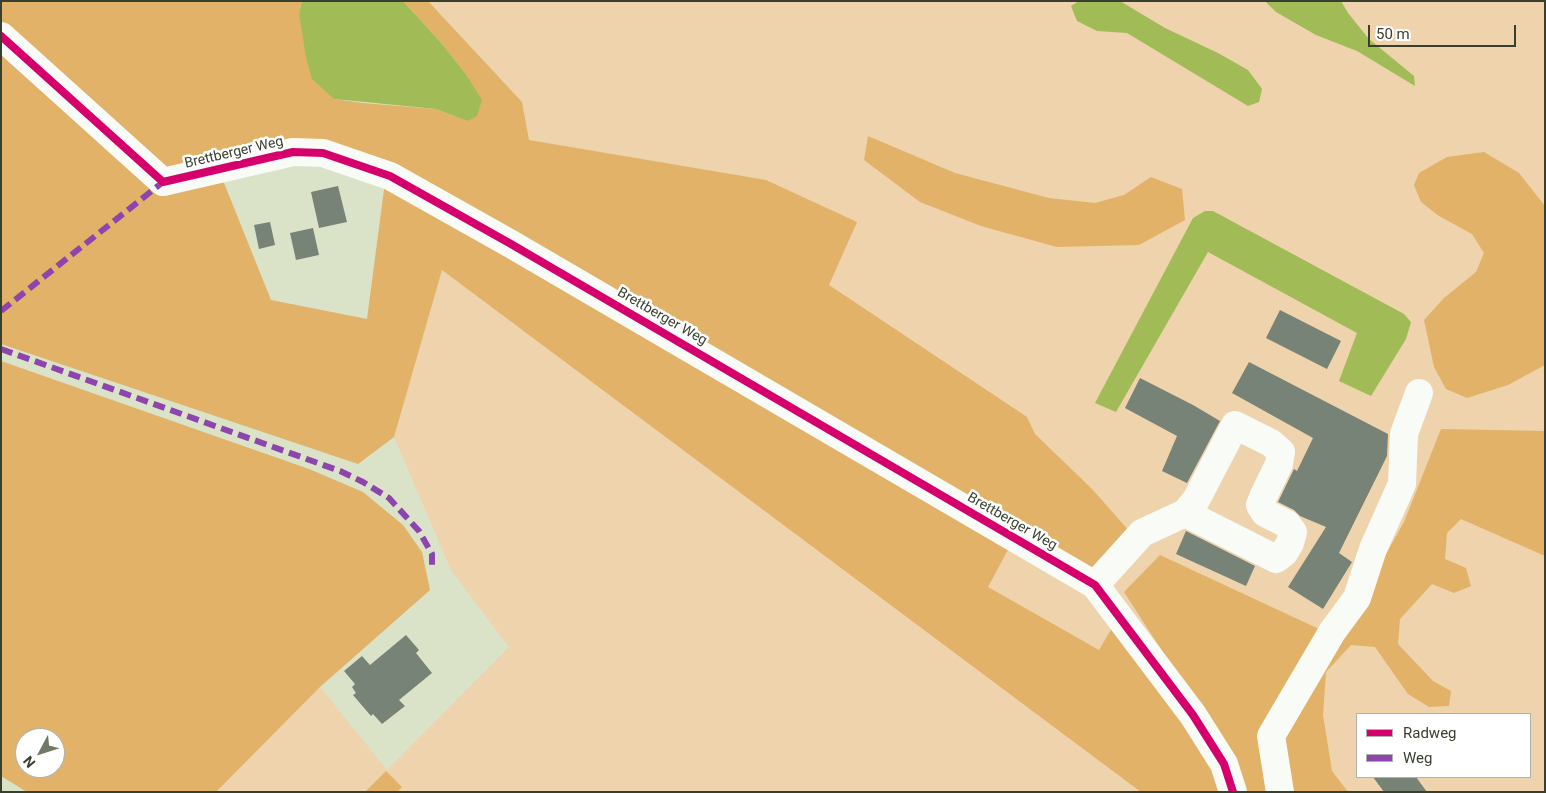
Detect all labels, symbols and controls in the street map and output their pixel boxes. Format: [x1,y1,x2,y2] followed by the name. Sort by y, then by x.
[1371,15,1518,47] scale bar
[1376,25,1410,43] text: 50 m
[183,133,285,173] street label: Brettberger Weg
[614,285,710,349] street label: Brettberger Weg
[964,490,1060,554] street label: Brettberger Weg
[1356,713,1531,778] legend
[1403,724,1457,742] text: Radweg
[15,728,65,778] north arrow
[1403,749,1432,767] text: Weg
[20,753,39,771] text: N

